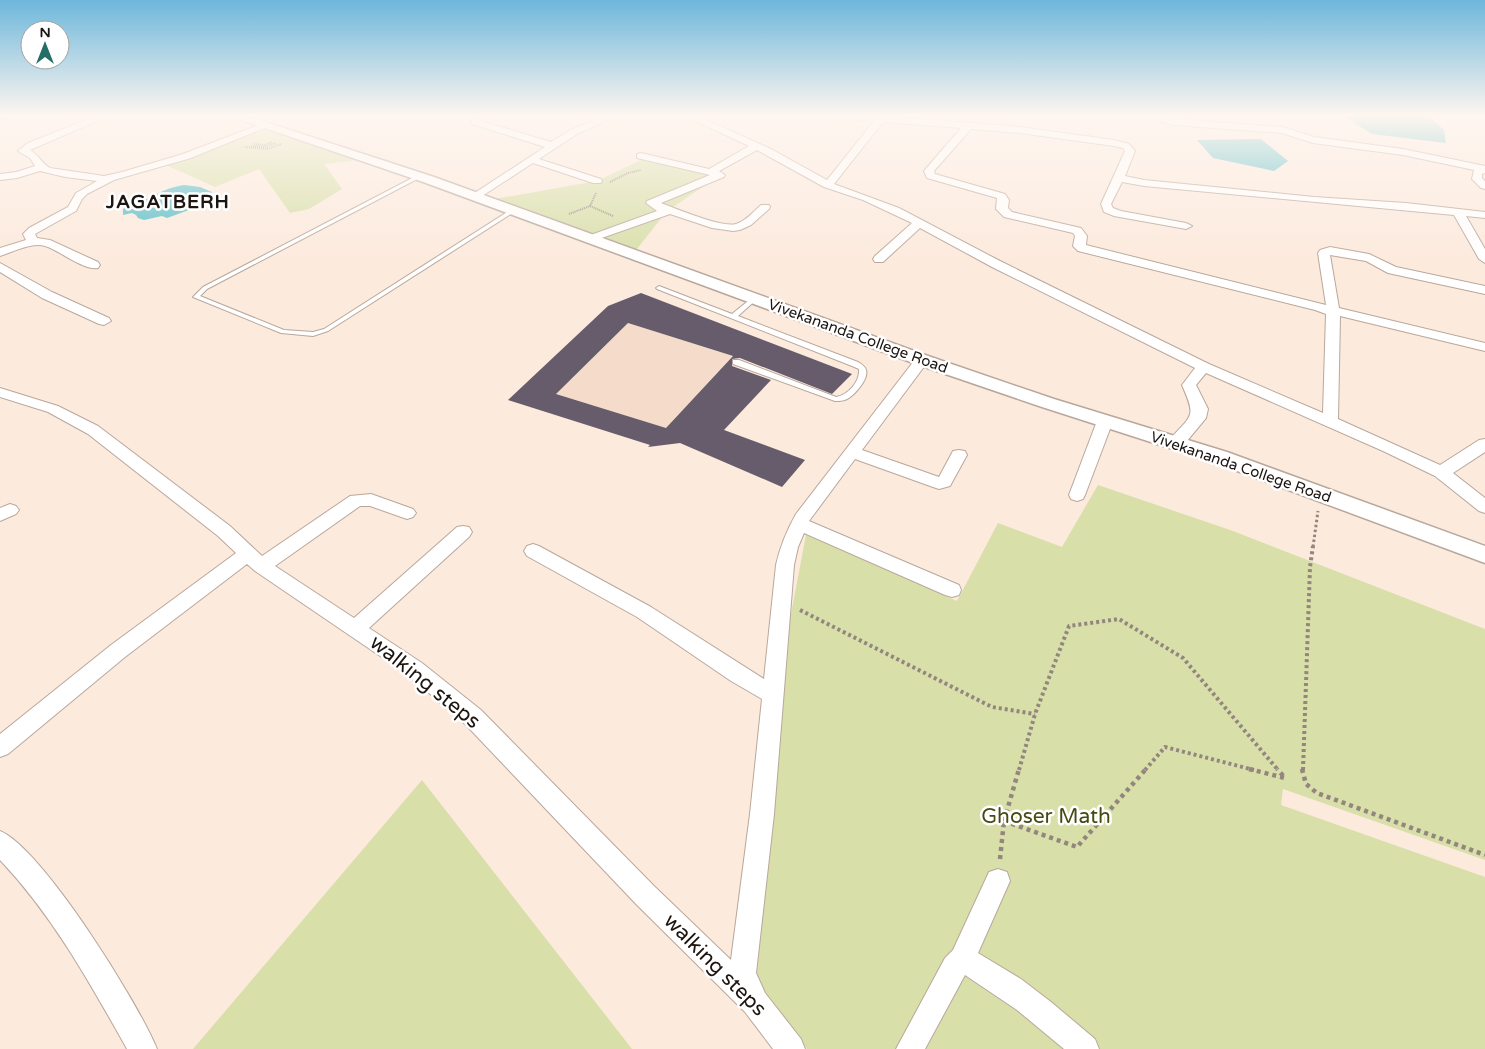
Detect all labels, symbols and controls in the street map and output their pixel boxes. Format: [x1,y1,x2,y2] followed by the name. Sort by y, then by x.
[20,20,70,70] north arrow
[39,24,51,41] text: N
[105,191,230,213] district label: JAGATBERH
[766,295,950,377] street label: Vivekananda College Road
[1148,428,1334,506] street label: Vivekananda College Road
[365,630,485,734] street label: walking steps
[981,804,1111,829] park label: Ghoser Math
[658,908,772,1022] street label: walking steps

